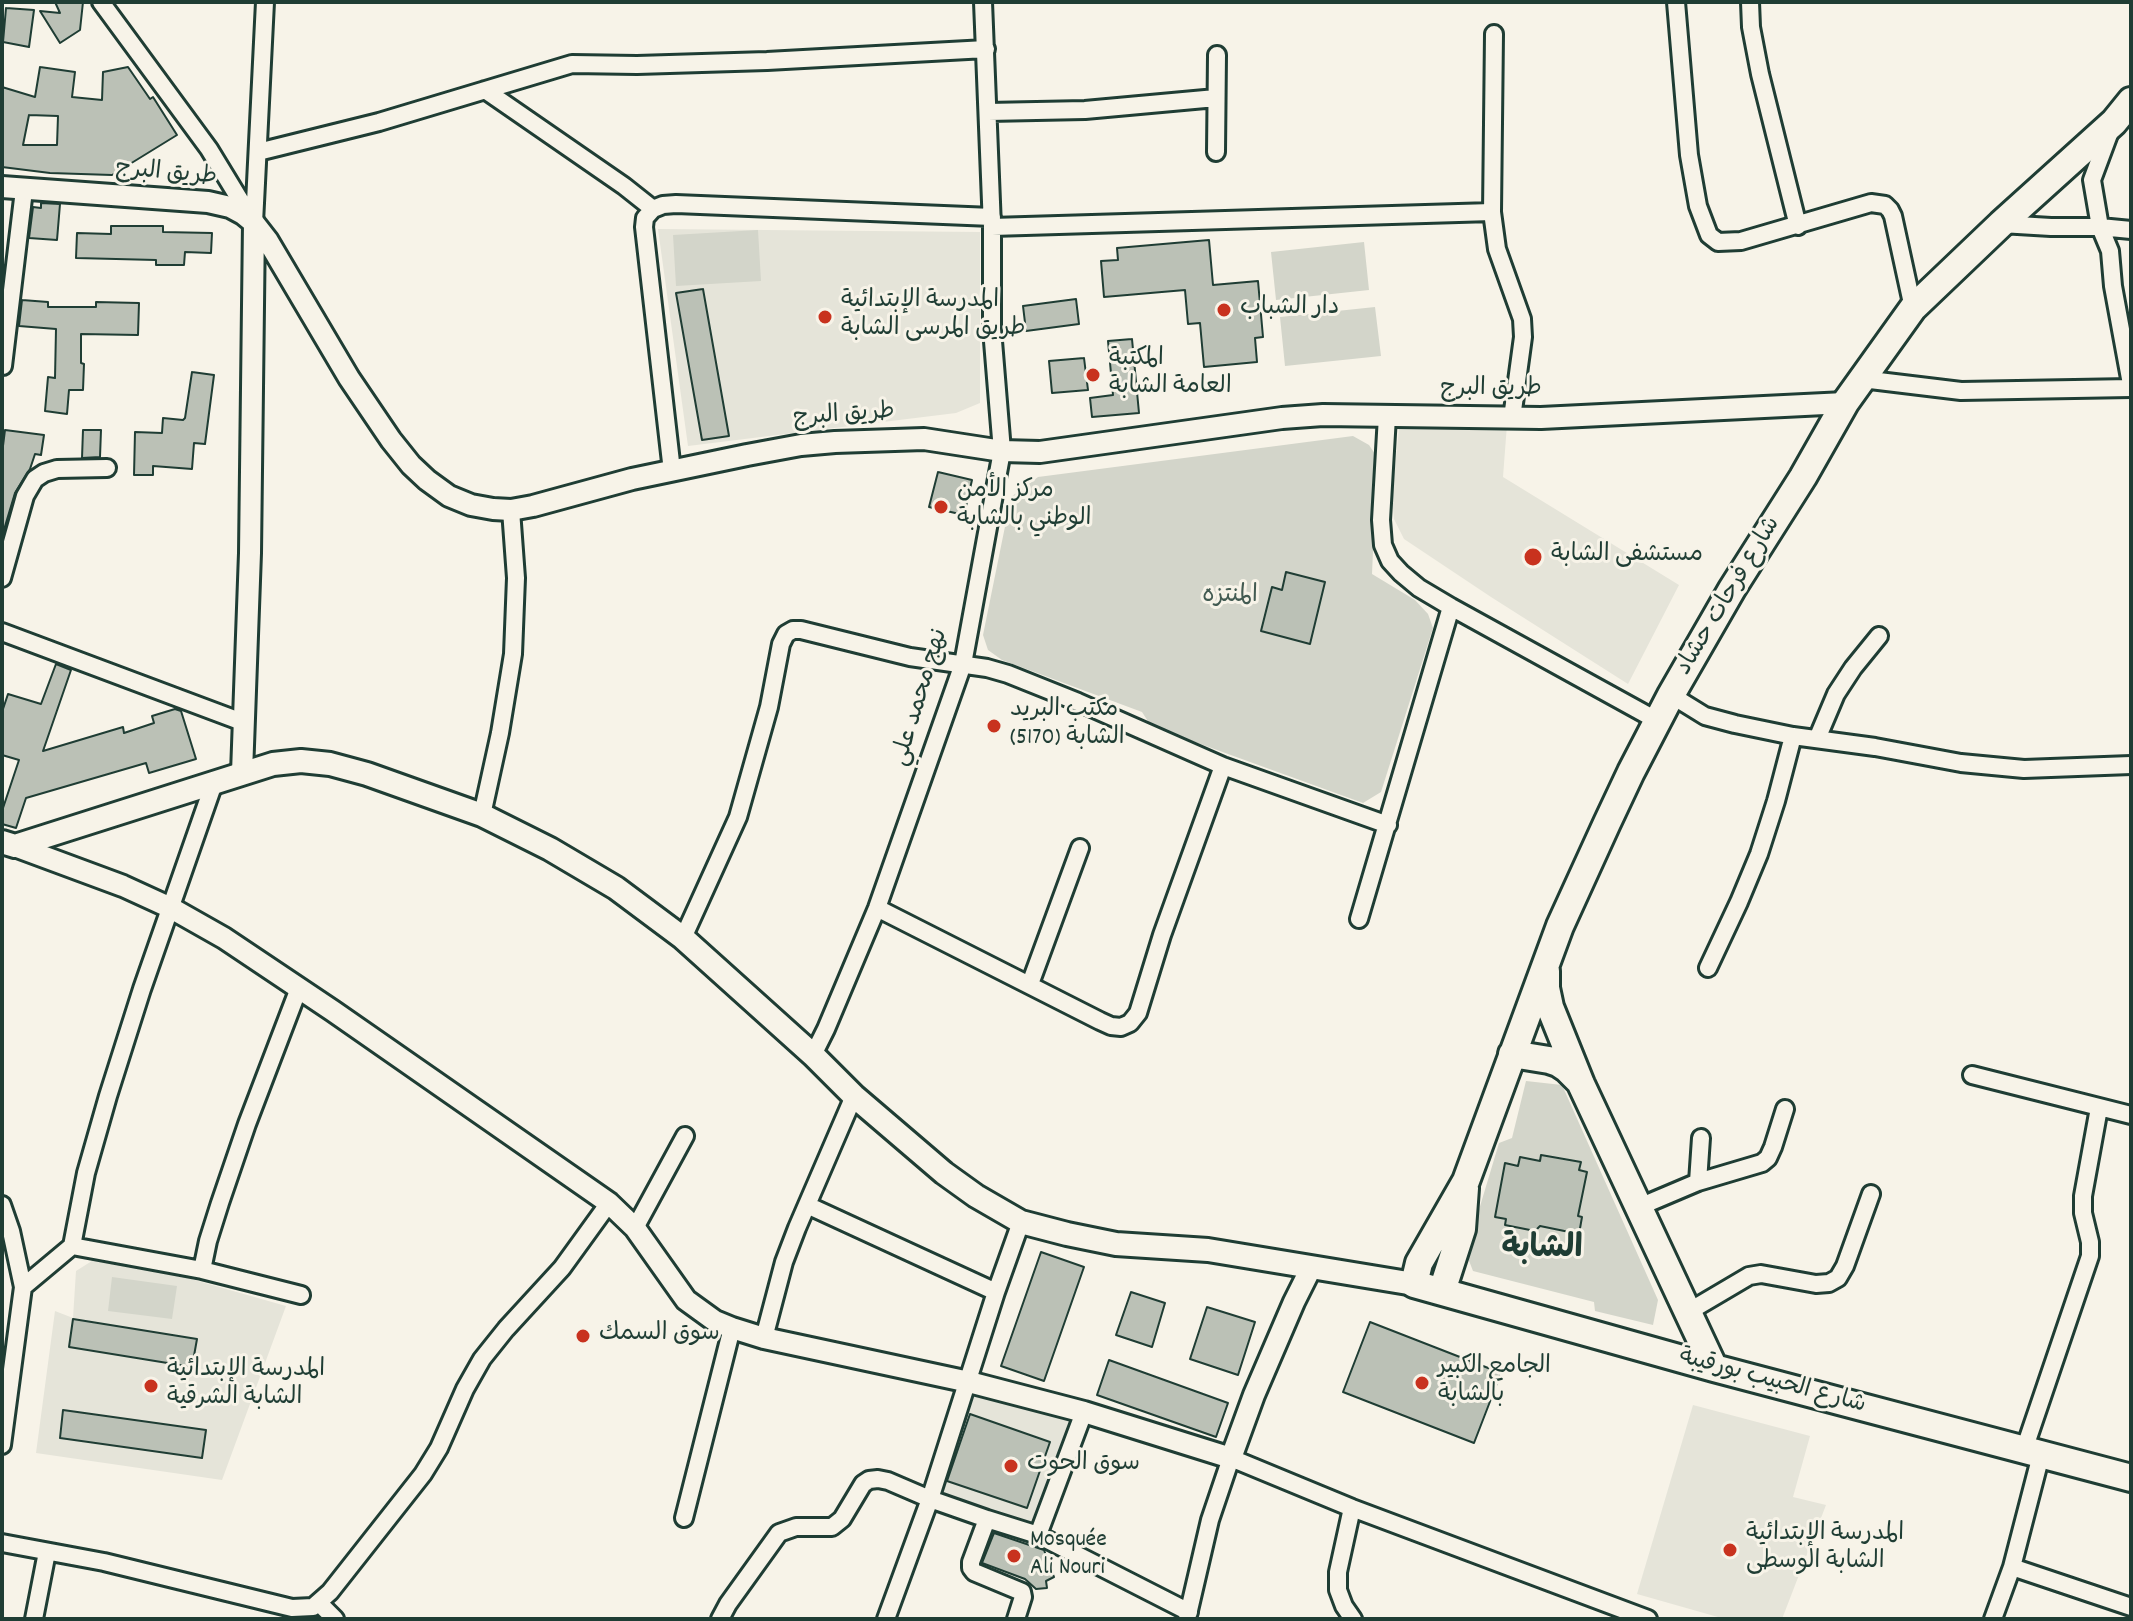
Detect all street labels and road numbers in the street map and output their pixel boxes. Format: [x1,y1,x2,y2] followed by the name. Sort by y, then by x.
[114,156,218,194] street label: طريق البرج
[1440,377,1542,405] street label: طريق البرج
[792,399,896,435] street label: طريق البرج
[1671,513,1789,681] street label: شارع فرحات حشاد
[888,626,956,770] street label: نهج محمد علي
[1675,1344,1869,1422] street label: شارع الحبيب بورقيبة

